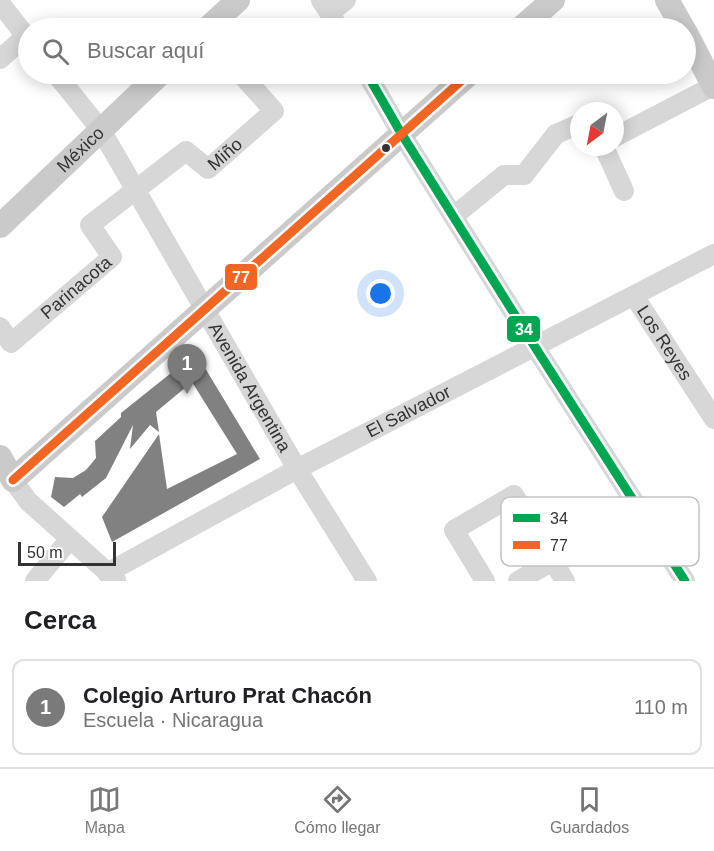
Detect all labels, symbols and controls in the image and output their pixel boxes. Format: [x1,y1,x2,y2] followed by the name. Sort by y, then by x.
[18,18,696,84] search box
[39,35,72,68] icon: search
[87,38,204,63] text: Buscar aquí
[570,102,624,156] north arrow
[53,123,108,176] street label: México
[204,134,246,175] street label: Miño
[380,142,392,154] unlabelled marker
[37,251,116,323] street label: Parinacota
[224,263,258,291] line badge: 77
[232,269,250,286] text: 77
[366,279,395,308] your location
[633,302,696,384] street label: Los Reyes
[506,315,541,343] line badge: 34
[205,319,295,456] street label: Avenida Argentina
[515,321,533,338] text: 34
[168,344,207,394] pin: 1
[363,382,454,442] street label: El Salvador
[501,497,699,566] legend
[550,510,568,527] text: 34
[550,537,568,554] text: 77
[18,539,116,566] scale bar
[27,544,63,561] text: 50 m
[24,605,96,635] text: Cerca
[83,683,372,708] text: Colegio Arturo Prat Chacón
[40,696,51,718] text: 1
[634,696,688,718] text: 110 m
[83,709,263,731] text: Escuela · Nicaragua
[85,783,125,837] tab: Mapa
[294,783,381,837] tab: Cómo llegar
[550,783,629,837] tab: Guardados

